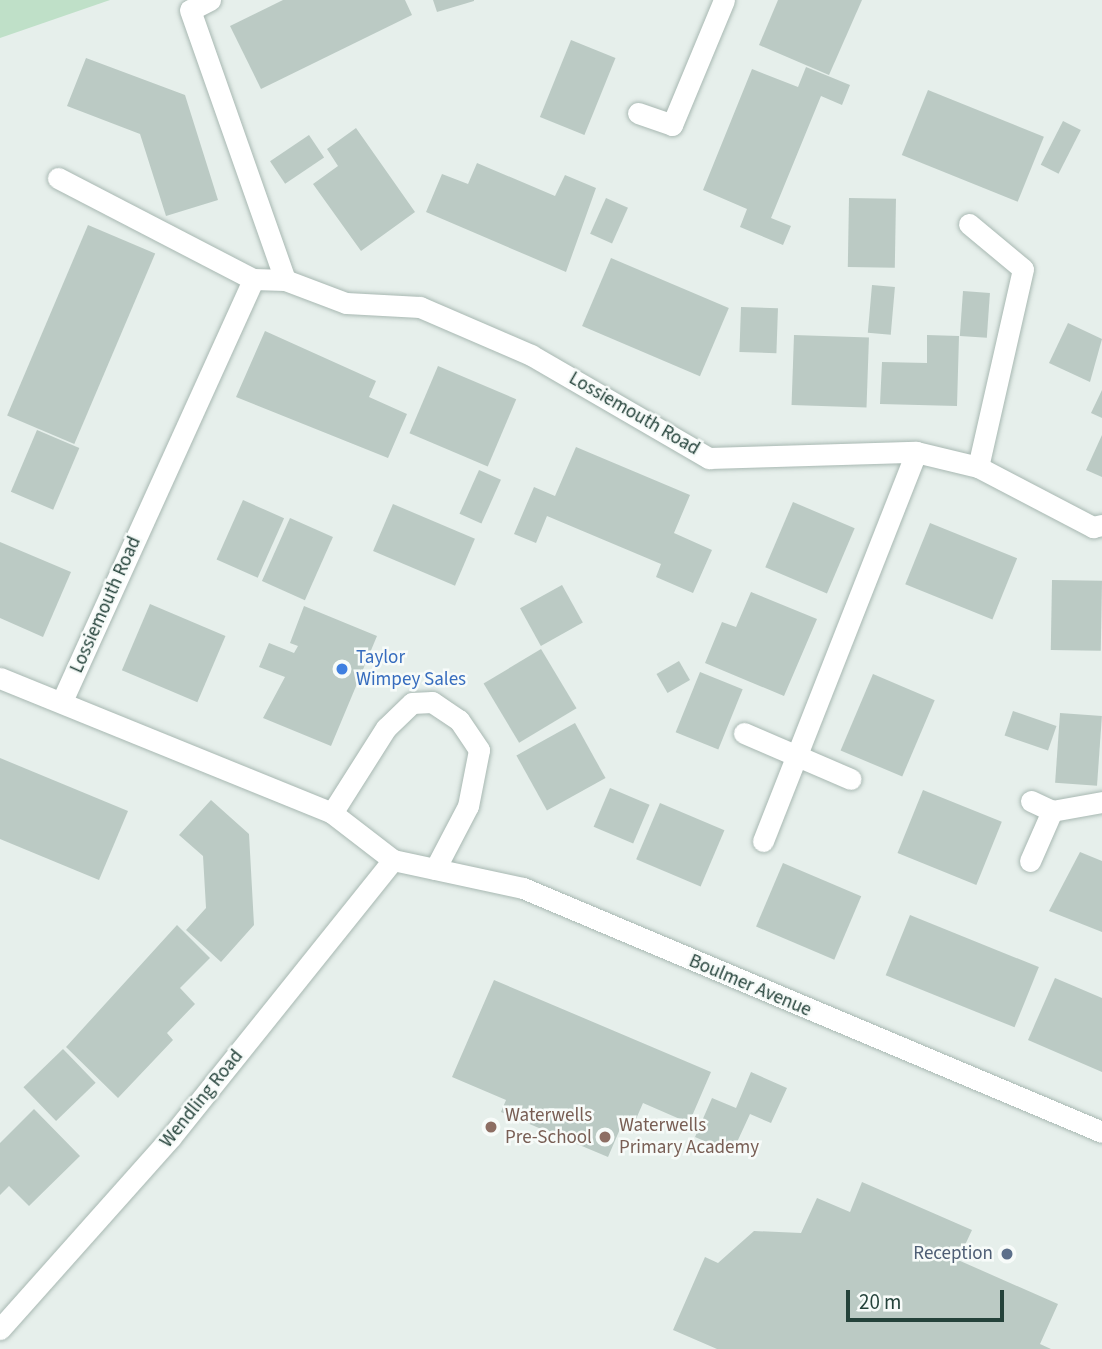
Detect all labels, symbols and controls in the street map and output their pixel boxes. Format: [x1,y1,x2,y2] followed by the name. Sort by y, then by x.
[565,367,703,461] street label: Lossiemouth Road
[66,533,146,677] street label: Lossiemouth Road
[356,647,466,691] place label: Taylor Wimpey Sales
[334,661,350,677] marker: Taylor Wimpey Sales
[685,950,815,1022] street label: Boulmer Avenue
[156,1045,248,1153] street label: Wendling Road
[505,1105,592,1149] place label: Waterwells Pre-School
[619,1115,759,1159] place label: Waterwells Primary Academy
[483,1119,499,1135] marker: Waterwells Pre-School
[597,1129,613,1145] marker: Waterwells Primary Academy
[913,1243,993,1265] place label: Reception
[999,1246,1015,1262] marker: Reception
[850,1276,1007,1320] scale bar
[859,1287,901,1317] text: 20 m

